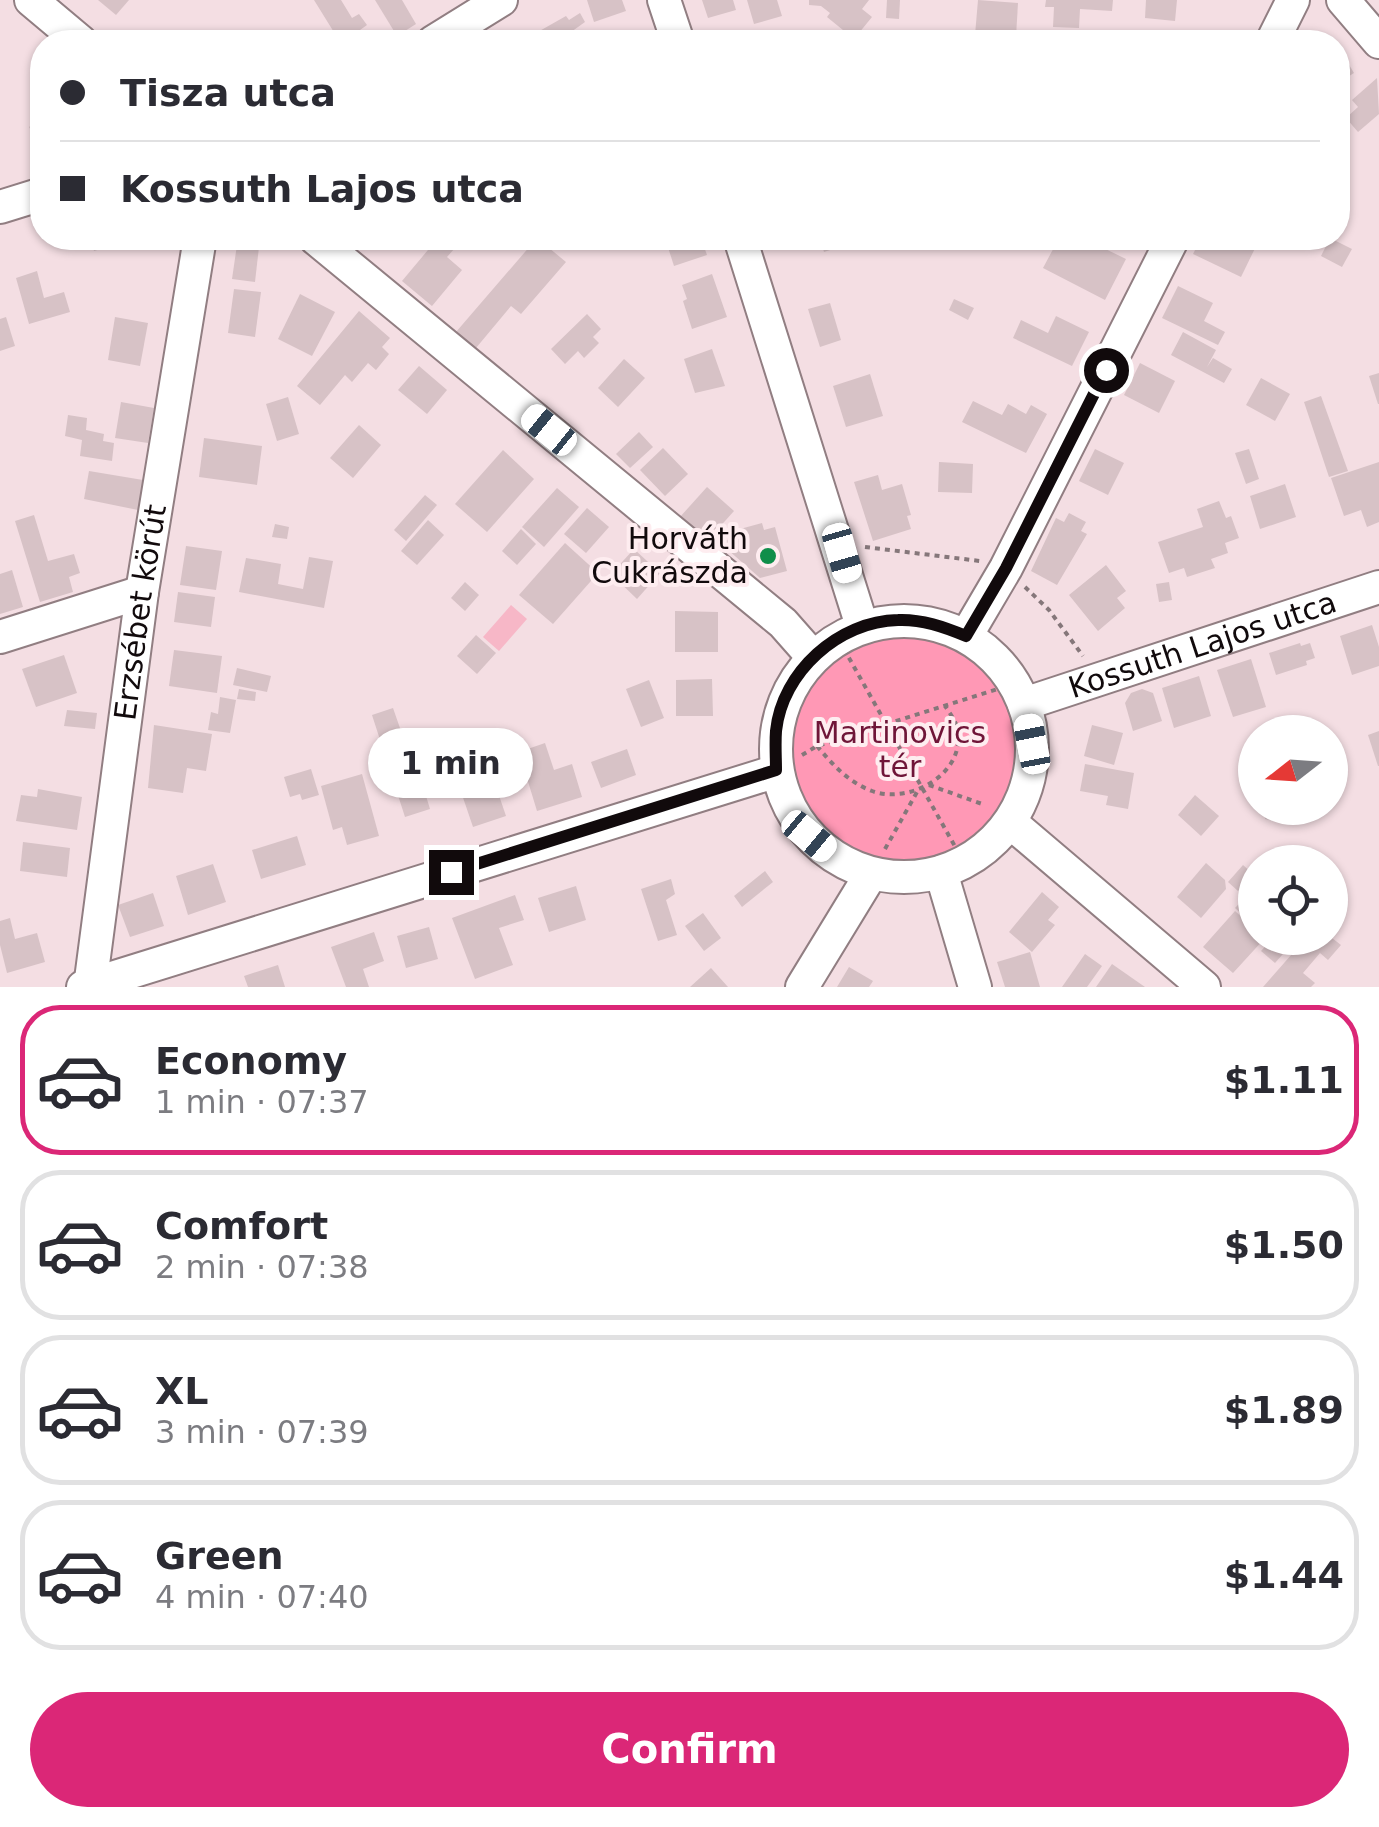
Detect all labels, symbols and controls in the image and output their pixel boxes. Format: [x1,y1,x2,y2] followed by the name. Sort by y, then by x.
[120,71,336,115] text: Tisza utca
[120,167,524,211] text: Kossuth Lajos utca
[1084,348,1129,393] route start
[516,399,582,461] car
[107,502,173,722] street label: Erzsébet körút
[819,520,865,586] car
[591,521,748,590] place label: Horváth Cukrászda
[757,545,779,567] marker: Horváth Cukrászda
[1064,584,1341,705] street label: Kossuth Lajos utca
[1012,712,1052,776] car
[814,715,986,784] park label: Martinovics tér
[1238,715,1348,825] north arrow
[1238,715,1348,955] map controls
[368,727,534,797] callout: 1 min
[400,744,501,782] text: 1 min
[776,805,842,867] car
[1238,845,1348,955] button: locate
[429,850,474,895] route end
[35,1035,125,1125] icon: car
[155,1039,347,1083] text: Economy
[1224,1058,1344,1102] text: $1.11
[155,1083,369,1121] text: 1 min · 07:37
[35,1200,125,1290] icon: car
[155,1204,328,1248] text: Comfort
[1224,1223,1344,1267] text: $1.50
[155,1248,369,1286] text: 2 min · 07:38
[35,1365,125,1455] icon: car
[155,1369,209,1413] text: XL
[1224,1388,1344,1432] text: $1.89
[155,1413,369,1451] text: 3 min · 07:39
[35,1530,125,1620] icon: car
[155,1534,284,1578] text: Green
[1224,1553,1344,1597] text: $1.44
[155,1578,369,1616] text: 4 min · 07:40
[30,1692,1349,1807] button: Confirm

